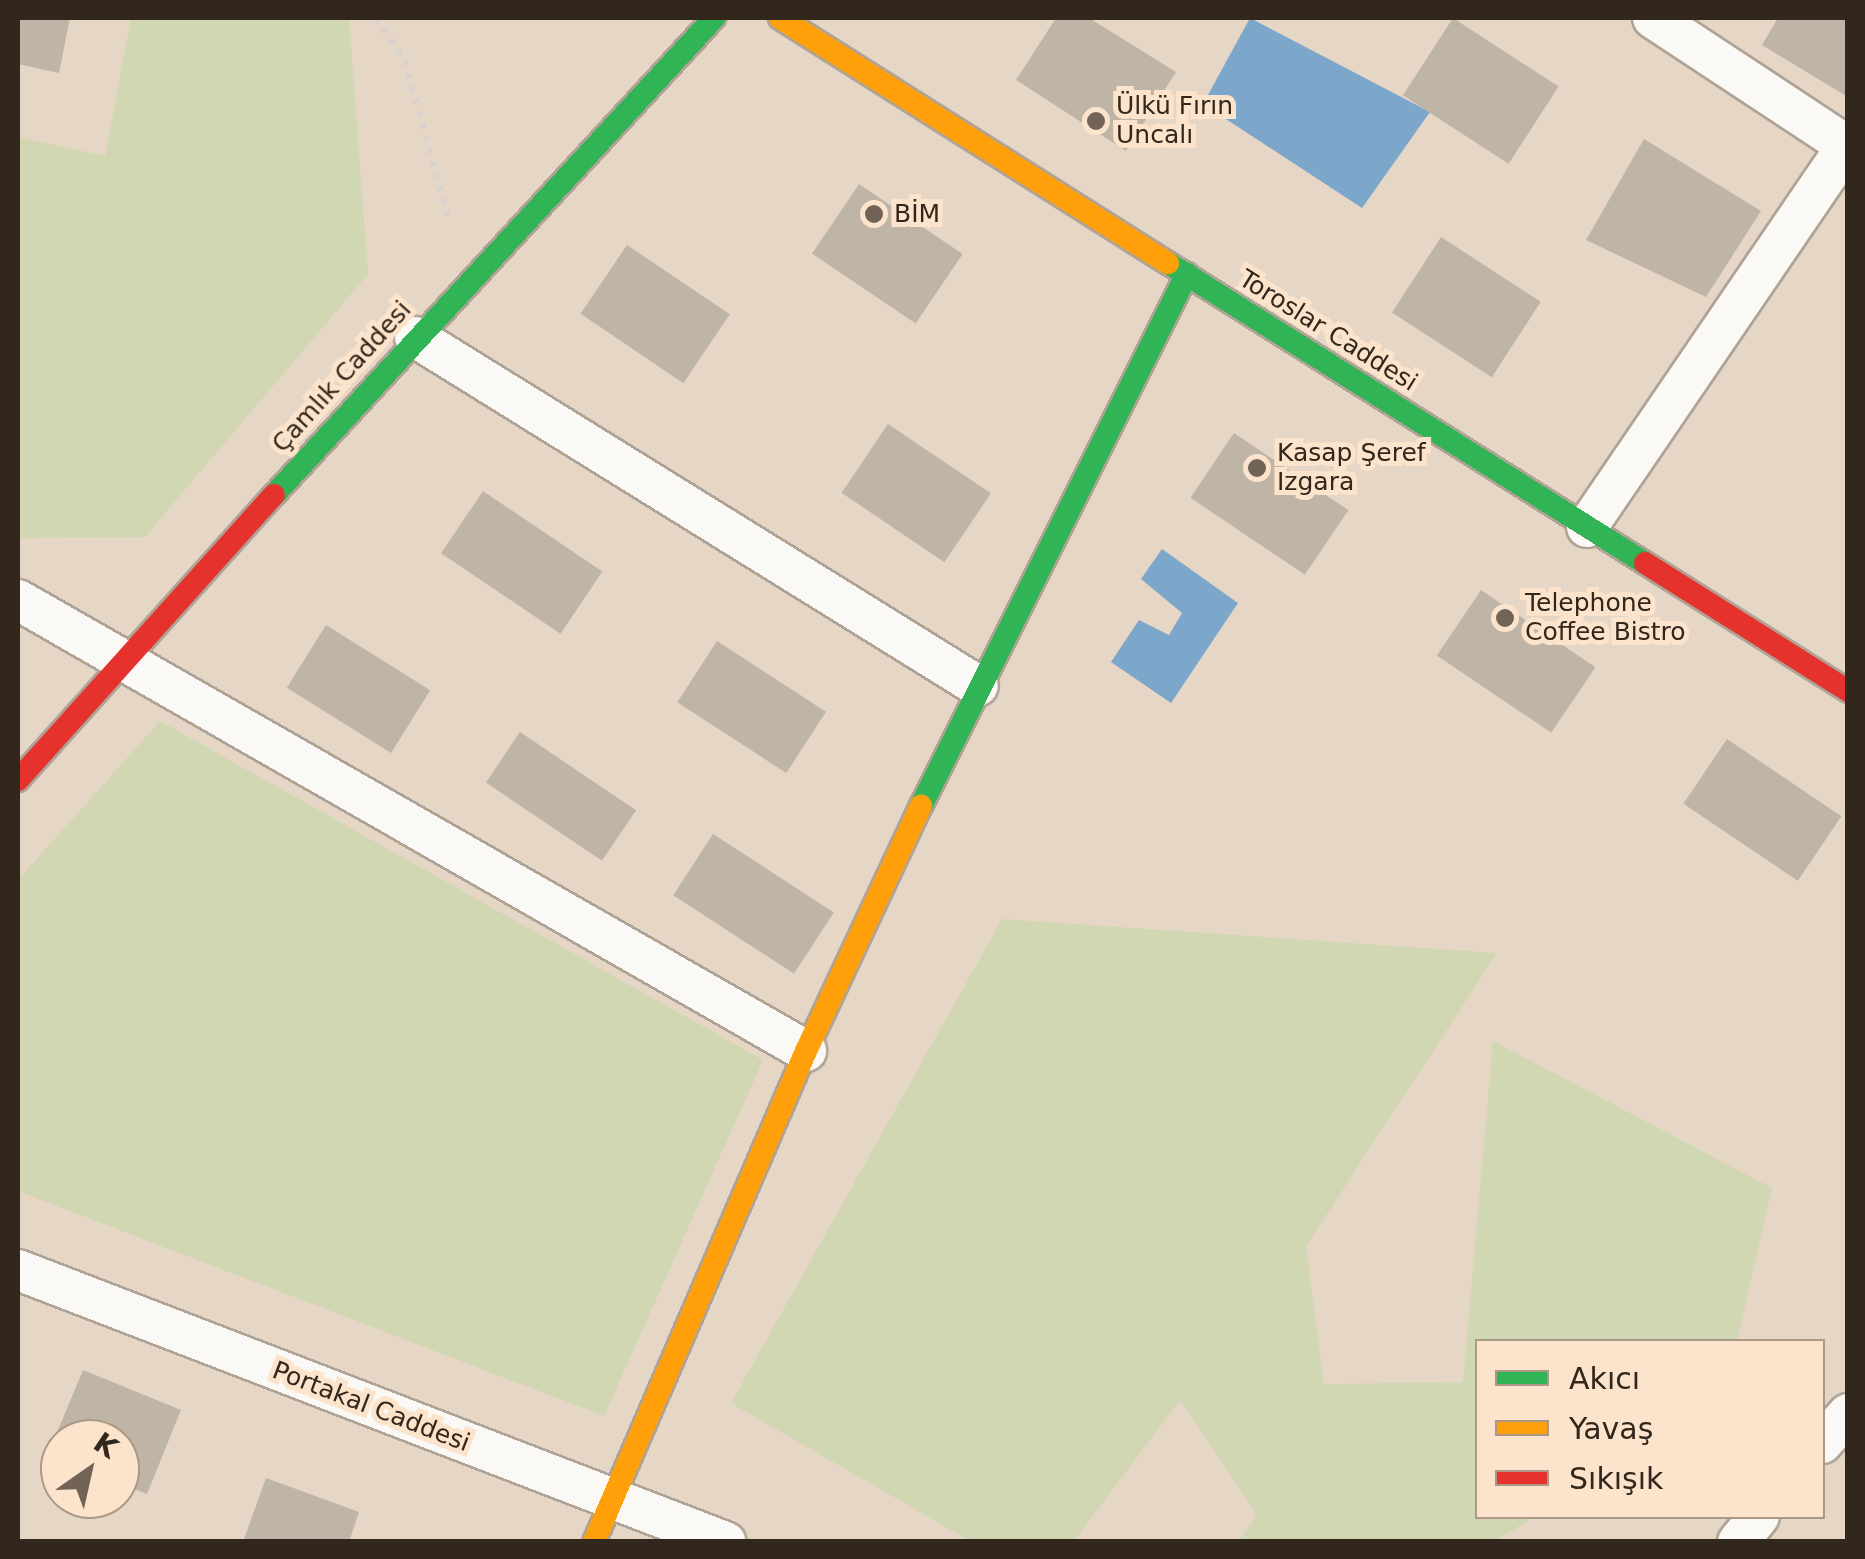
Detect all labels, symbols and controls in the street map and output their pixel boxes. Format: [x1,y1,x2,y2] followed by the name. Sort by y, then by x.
[1116,92,1233,151] place label: Ülkü Fırın Uncalı
[1085,110,1107,132] marker: Ülkü Fırın Uncalı
[894,199,940,229] place label: BİM
[863,203,885,225] marker: BİM
[1233,264,1423,398] street label: Toroslar Caddesi
[266,295,418,459] street label: Çamlık Caddesi
[1277,439,1426,498] place label: Kasap Şeref Izgara
[1246,457,1268,479] marker: Kasap Şeref Izgara
[1525,589,1686,648] place label: Telephone Coffee Bistro
[1494,607,1516,629] marker: Telephone Coffee Bistro
[1475,1339,1825,1519] legend
[268,1356,474,1458] street label: Portakal Caddesi
[1569,1361,1640,1396] text: Akıcı
[1569,1411,1653,1446] text: Yavaş
[40,1419,140,1519] north arrow
[88,1426,124,1465] text: K
[1569,1461,1663,1496] text: Sıkışık

